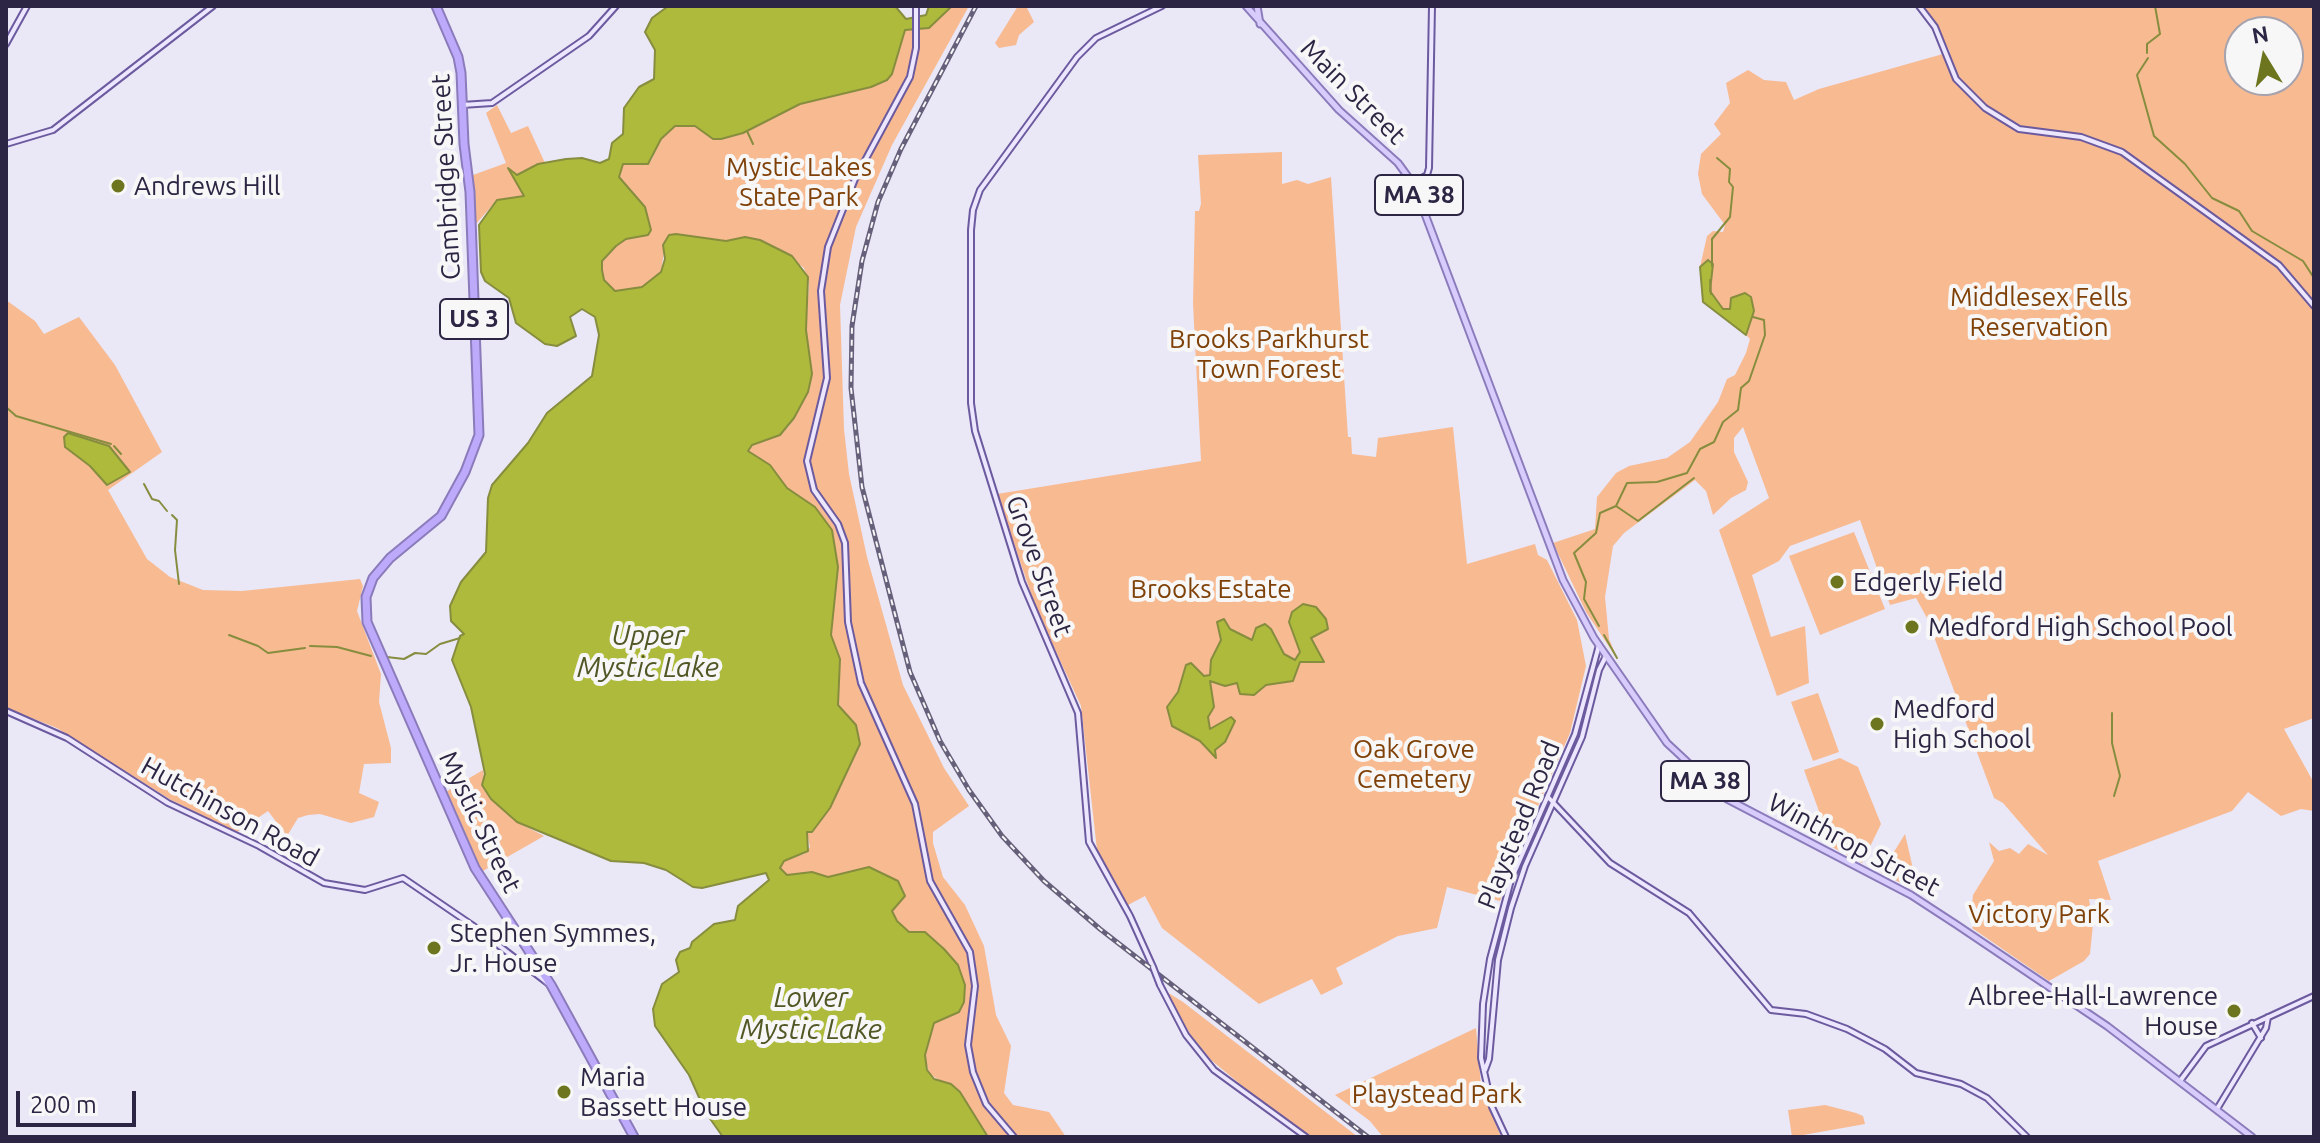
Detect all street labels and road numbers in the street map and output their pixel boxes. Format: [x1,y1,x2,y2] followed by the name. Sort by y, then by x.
[1294,33,1412,151] street label: Main Street
[425,73,467,281] street label: Cambridge Street
[1375,175,1463,215] road number: MA 38
[440,299,508,339] road number: US 3
[999,491,1079,641] street label: Grove Street
[1471,736,1567,914] street label: Playstead Road
[432,746,528,898] street label: Mystic Street
[136,750,324,874] street label: Hutchinson Road
[1661,761,1749,801] road number: MA 38
[1763,787,1945,903] street label: Winthrop Street

